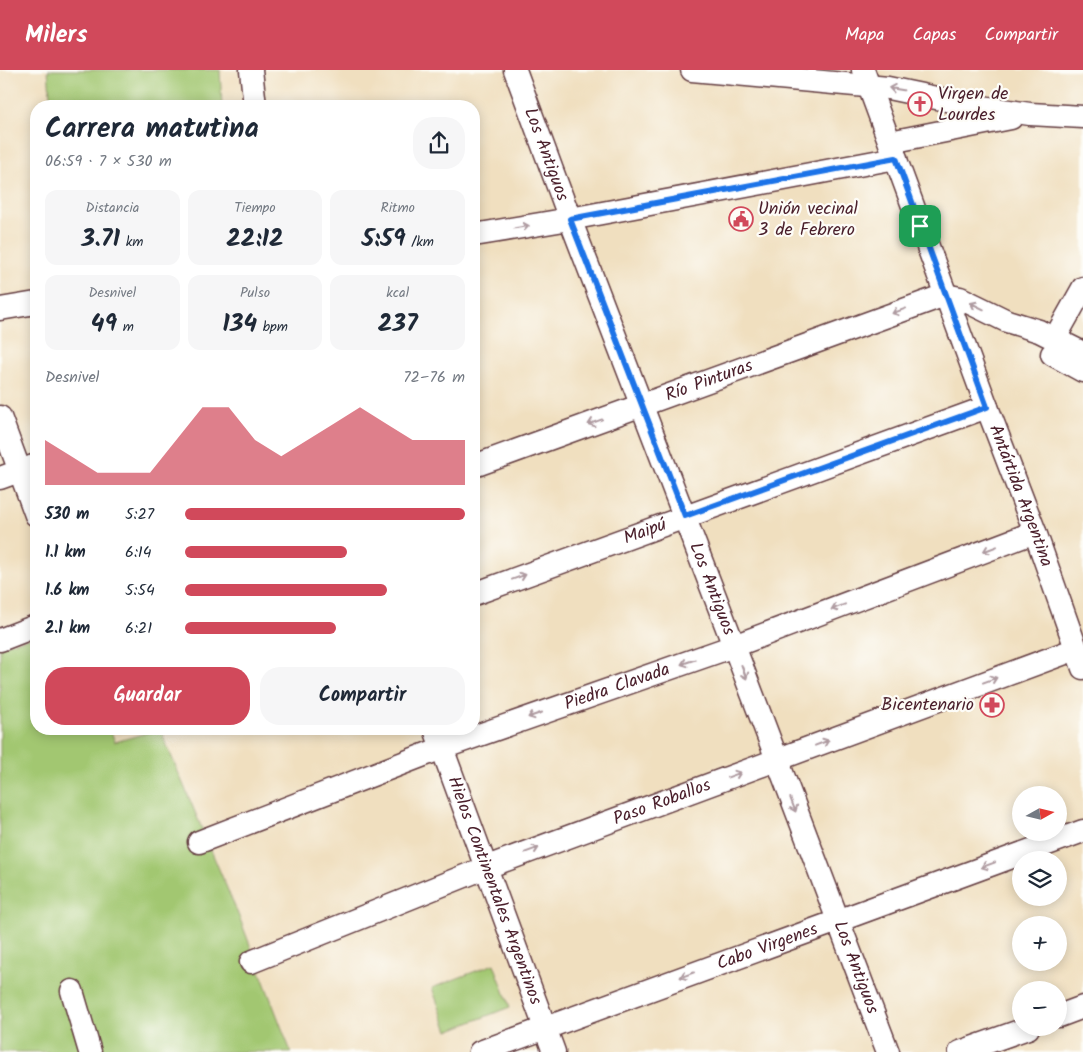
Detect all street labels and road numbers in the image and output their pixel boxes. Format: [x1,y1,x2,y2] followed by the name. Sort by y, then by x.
[516,104,577,206] street label: Los Antiguos
[661,351,757,410] street label: Río Pinturas
[981,420,1061,571] street label: Antártida Argentina
[619,510,671,553] street label: Maipú
[681,538,743,640] street label: Los Antiguos
[560,655,674,719] street label: Piedra Clavada
[609,771,715,834] street label: Paso Roballos
[439,772,550,1009] street label: Hielos Continentales Argentinos
[713,915,822,979] street label: Cabo Virgenes
[825,917,887,1019] street label: Los Antiguos

